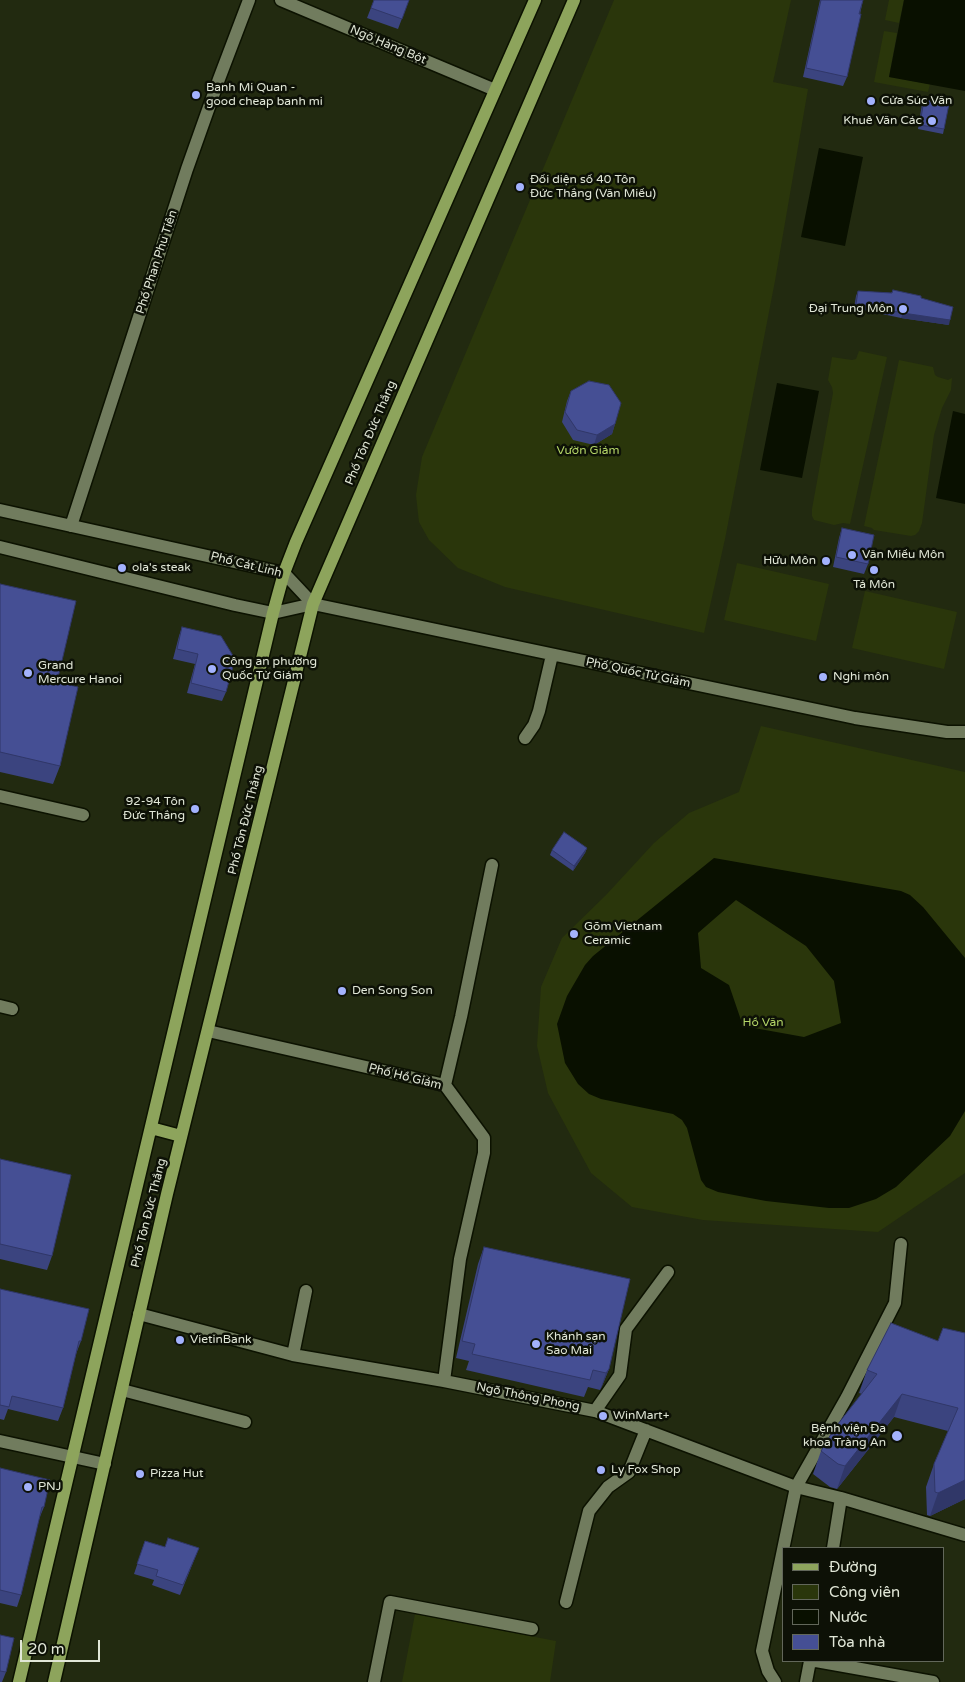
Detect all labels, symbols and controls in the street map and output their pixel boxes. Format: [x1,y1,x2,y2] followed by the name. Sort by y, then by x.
[348,22,428,68] street label: Ngõ Hàng Bột
[206,81,323,109] place label: Banh Mi Quan - good cheap banh mi
[190,89,202,101] marker: Banh Mi Quan - good cheap banh mi
[881,94,952,108] place label: Cửa Súc Văn
[865,95,877,107] marker: Cửa Súc Văn
[843,114,922,128] place label: Khuê Văn Các
[926,115,938,127] marker: Khuê Văn Các
[530,173,656,201] place label: Đối diện số 40 Tôn Đức Thắng (Văn Miếu)
[514,181,526,193] marker: Đối diện số 40 Tôn Đức Thắng (Văn Miếu)
[133,208,181,316] street label: Phố Phan Phu Tiên
[809,302,893,316] place label: Đại Trung Môn
[897,303,909,315] marker: Đại Trung Môn
[342,379,400,487] street label: Phố Tôn Đức Thắng
[557,444,619,458] park label: Vườn Giám
[862,548,945,562] place label: Văn Miếu Môn
[209,549,283,581] street label: Phố Cát Linh
[846,549,858,561] marker: Văn Miếu Môn
[763,554,816,568] place label: Hữu Môn
[820,555,832,567] marker: Hữu Môn
[132,561,191,575] place label: ola's steak
[116,562,128,574] marker: ola's steak
[868,564,880,576] marker: Tả Môn
[853,578,895,592] place label: Tả Môn
[222,655,317,683] place label: Công an phường Quốc Tử Giám
[584,655,692,691] street label: Phố Quốc Tử Giám
[38,659,122,687] place label: Grand Mercure Hanoi
[206,663,218,675] marker: Công an phường Quốc Tử Giám
[22,667,34,679] marker: Grand Mercure Hanoi
[833,670,889,684] place label: Nghi môn
[817,671,829,683] marker: Nghi môn
[225,764,267,876] street label: Phố Tôn Đức Thắng
[123,795,185,823] place label: 92-94 Tôn Đức Thắng
[189,803,201,815] marker: 92-94 Tôn Đức Thắng
[584,920,662,948] place label: Gõm Vietnam Ceramic
[568,928,580,940] marker: Gõm Vietnam Ceramic
[352,984,433,998] place label: Den Song Son
[336,985,348,997] marker: Den Song Son
[742,1016,784,1030] park label: Hồ Văn
[367,1061,443,1093] street label: Phố Hồ Giám
[128,1157,170,1269] street label: Phố Tôn Đức Thắng
[546,1330,606,1358] place label: Khánh sạn Sao Mai
[190,1333,252,1347] place label: VietinBank
[174,1334,186,1346] marker: VietinBank
[530,1338,542,1350] marker: Khánh sạn Sao Mai
[475,1380,581,1414] street label: Ngõ Thông Phong
[613,1409,669,1423] place label: WinMart+
[597,1410,609,1422] marker: WinMart+
[803,1422,886,1450] place label: Bệnh viện Đa khoa Tràng An
[890,1429,904,1443] marker: Bệnh viện Đa khoa Tràng An
[611,1463,681,1477] place label: Ly Fox Shop
[595,1464,607,1476] marker: Ly Fox Shop
[150,1467,204,1481] place label: Pizza Hut
[134,1468,146,1480] marker: Pizza Hut
[38,1480,61,1494] place label: PNJ
[22,1481,34,1493] marker: PNJ
[782,1547,945,1662] legend
[829,1558,877,1576] text: Đường
[829,1583,900,1601] text: Công viên
[829,1608,867,1626] text: Nước
[22,1630,102,1662] scale bar
[829,1633,885,1651] text: Tòa nhà
[28,1640,65,1658] text: 20 m

